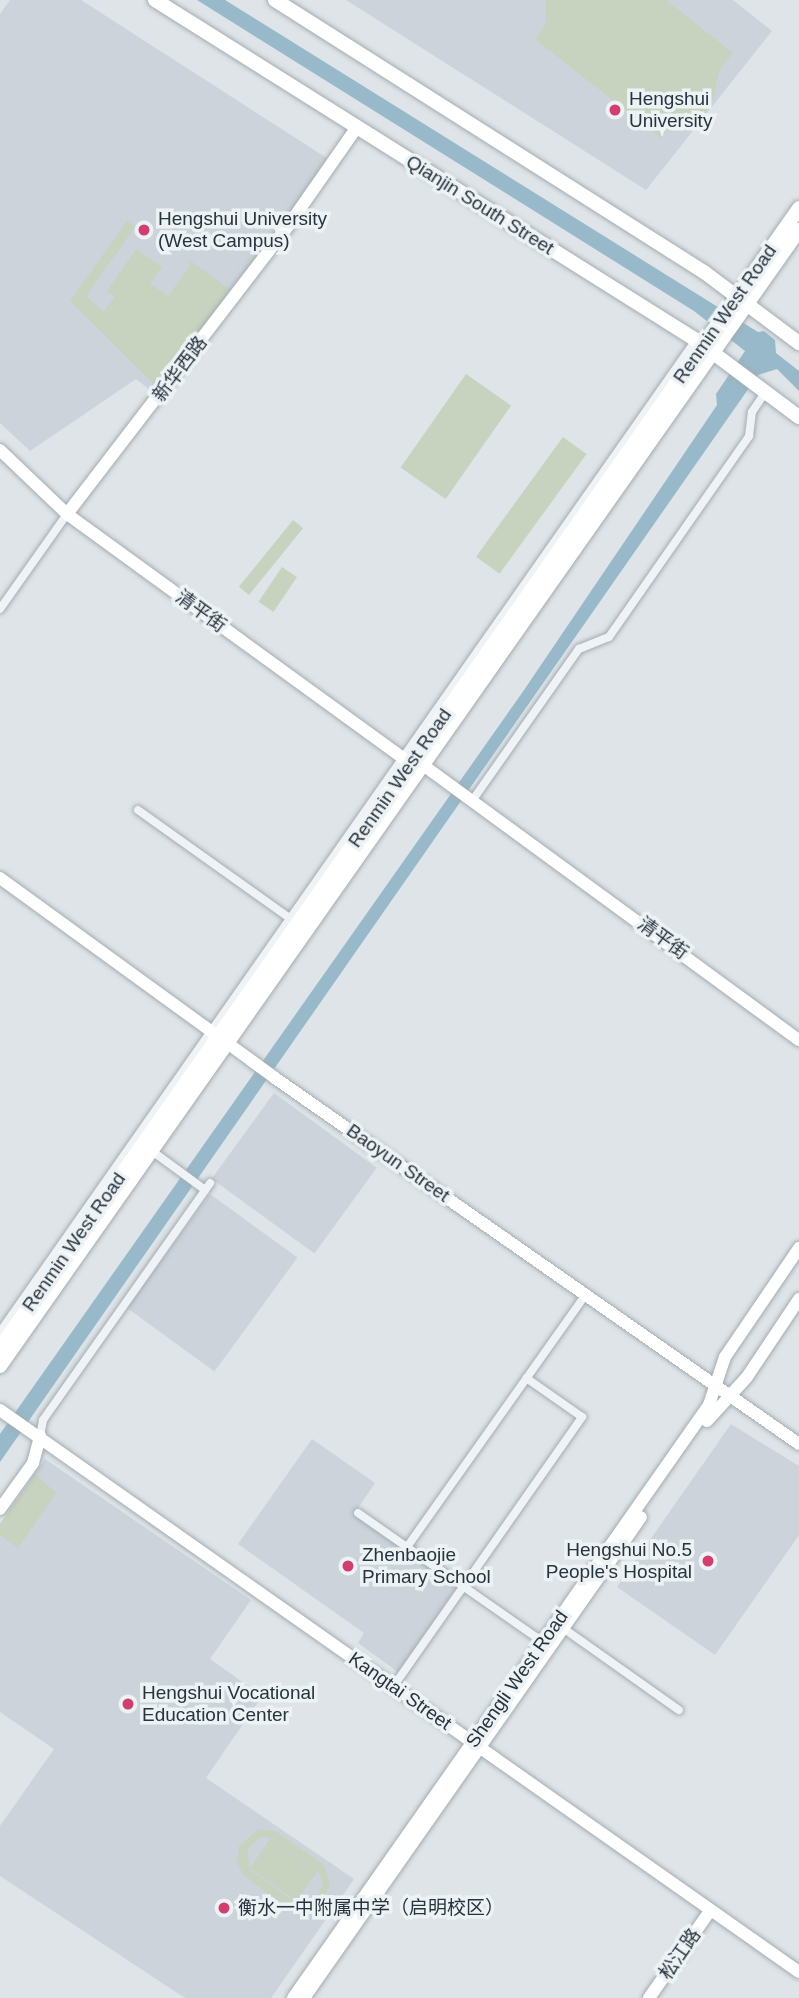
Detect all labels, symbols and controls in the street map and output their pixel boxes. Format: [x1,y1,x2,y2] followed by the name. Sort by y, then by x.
[629,88,712,132] place label: Hengshui University
[607,102,623,118] marker: Hengshui University
[402,150,558,260] street label: Qianjin South Street
[158,208,327,252] place label: Hengshui University (West Campus)
[136,222,152,238] marker: Hengshui University (West Campus)
[669,240,781,388] street label: Renmin West Road
[148,332,212,406] street label: 新华西路
[171,585,231,637] street label: 清平街
[344,704,456,852] street label: Renmin West Road
[633,912,693,964] street label: 清平街
[342,1119,454,1207] street label: Baoyun Street
[18,1168,130,1316] street label: Renmin West Road
[546,1539,692,1583] place label: Hengshui No.5 People's Hospital
[362,1544,491,1588] place label: Zhenbaojie Primary School
[698,1551,718,1571] marker: Hengshui No.5 People's Hospital
[340,1558,356,1574] marker: Zhenbaojie Primary School
[461,1606,573,1752] street label: Shengli West Road
[344,1647,456,1735] street label: Kangtai Street
[142,1682,315,1726] place label: Hengshui Vocational Education Center
[120,1696,136,1712] marker: Hengshui Vocational Education Center
[238,1897,504,1919] place label: 衡水一中附属中学（启明校区）
[216,1900,232,1916] marker: 衡水一中附属中学（启明校区）
[654,1924,706,1984] street label: 松江路

